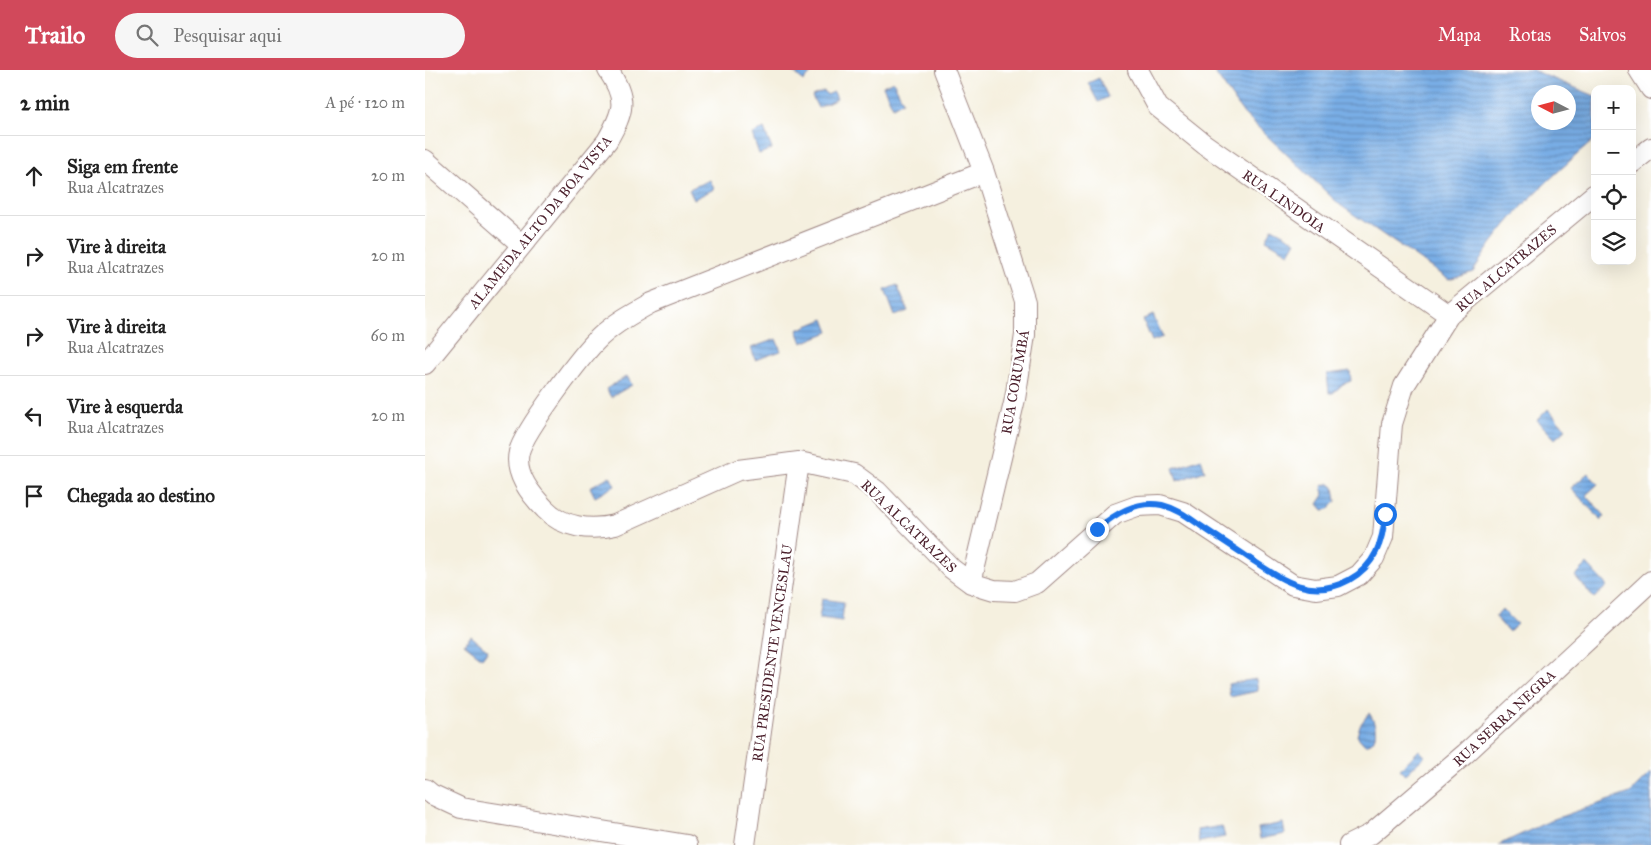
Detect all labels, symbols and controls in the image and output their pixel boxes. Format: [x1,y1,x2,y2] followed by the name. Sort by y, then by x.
[115,13,465,58] search box
[25,20,85,50] text: Trailo
[133,21,161,49] icon: search
[173,24,282,47] text: Pesquisar aqui
[1438,24,1481,46] text: Mapa
[1509,24,1551,46] text: Rotas
[1579,24,1626,46] text: Salvos
[1531,85,1576,130] north arrow
[1591,85,1636,265] map controls
[1591,85,1636,130] button: +
[20,90,70,116] text: 2 min
[325,93,405,112] text: A pé · 120 m
[1591,130,1636,175] button: −
[465,132,616,313] street label: ALAMEDA ALTO DA BOA VISTA
[67,155,178,178] text: Siga em frente
[20,162,48,190] icon: ahead
[371,166,405,185] text: 20 m
[1239,166,1329,237] street label: RUA LINDOIA
[1591,175,1636,220] button: locate
[67,178,164,197] text: Rua Alcatrazes
[1591,220,1636,265] button: layers
[1452,221,1560,316] street label: RUA ALCATRAZES
[67,235,166,258] text: Vire à direita
[20,242,48,270] icon: right
[371,246,405,265] text: 20 m
[67,258,164,277] text: Rua Alcatrazes
[67,315,166,338] text: Vire à direita
[20,322,48,350] icon: right
[371,326,405,345] text: 60 m
[996,328,1033,436] street label: RUA CORUMBÁ
[67,338,164,357] text: Rua Alcatrazes
[67,395,183,418] text: Vire à esquerda
[20,402,48,430] icon: left
[371,406,405,425] text: 20 m
[67,418,164,437] text: Rua Alcatrazes
[857,476,960,576] street label: RUA ALCATRAZES
[20,482,48,510] icon: arrive
[67,484,215,507] text: Chegada ao destino
[1374,503,1397,526] route start
[1086,518,1109,541] route end
[749,542,796,763] street label: RUA PRESIDENTE VENCESLAU
[1450,666,1560,770] street label: RUA SERRA NEGRA

